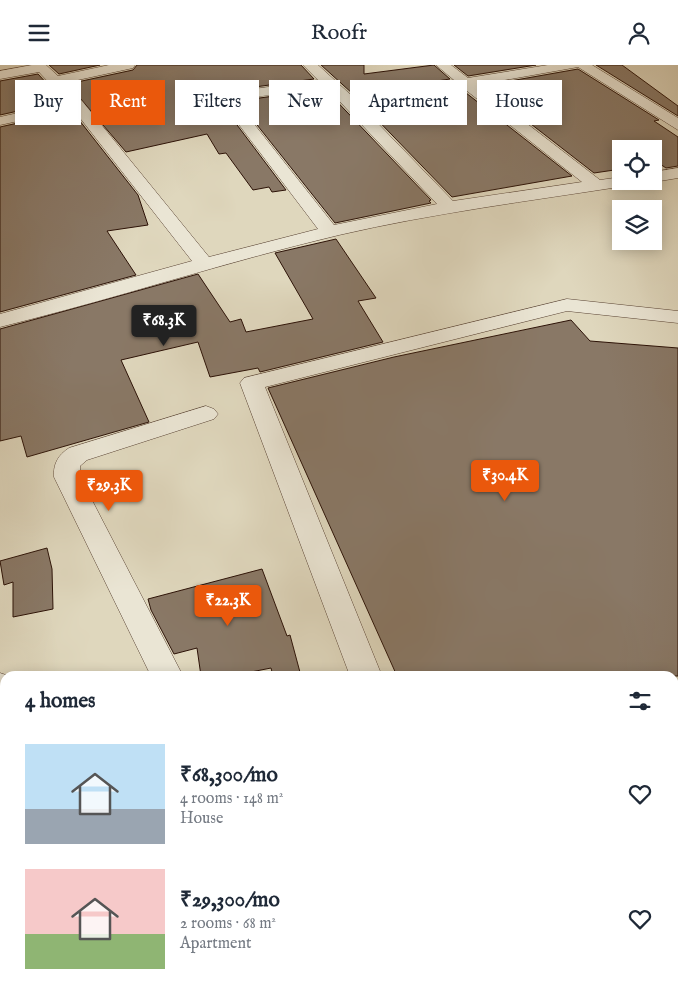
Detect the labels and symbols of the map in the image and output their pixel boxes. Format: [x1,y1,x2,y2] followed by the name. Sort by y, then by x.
[123,305,205,347] pin: ₹68.3K
[464,459,546,502] pin: ₹30.4K
[68,469,150,512] pin: ₹29.3K
[187,585,269,627] pin: ₹22.3K

